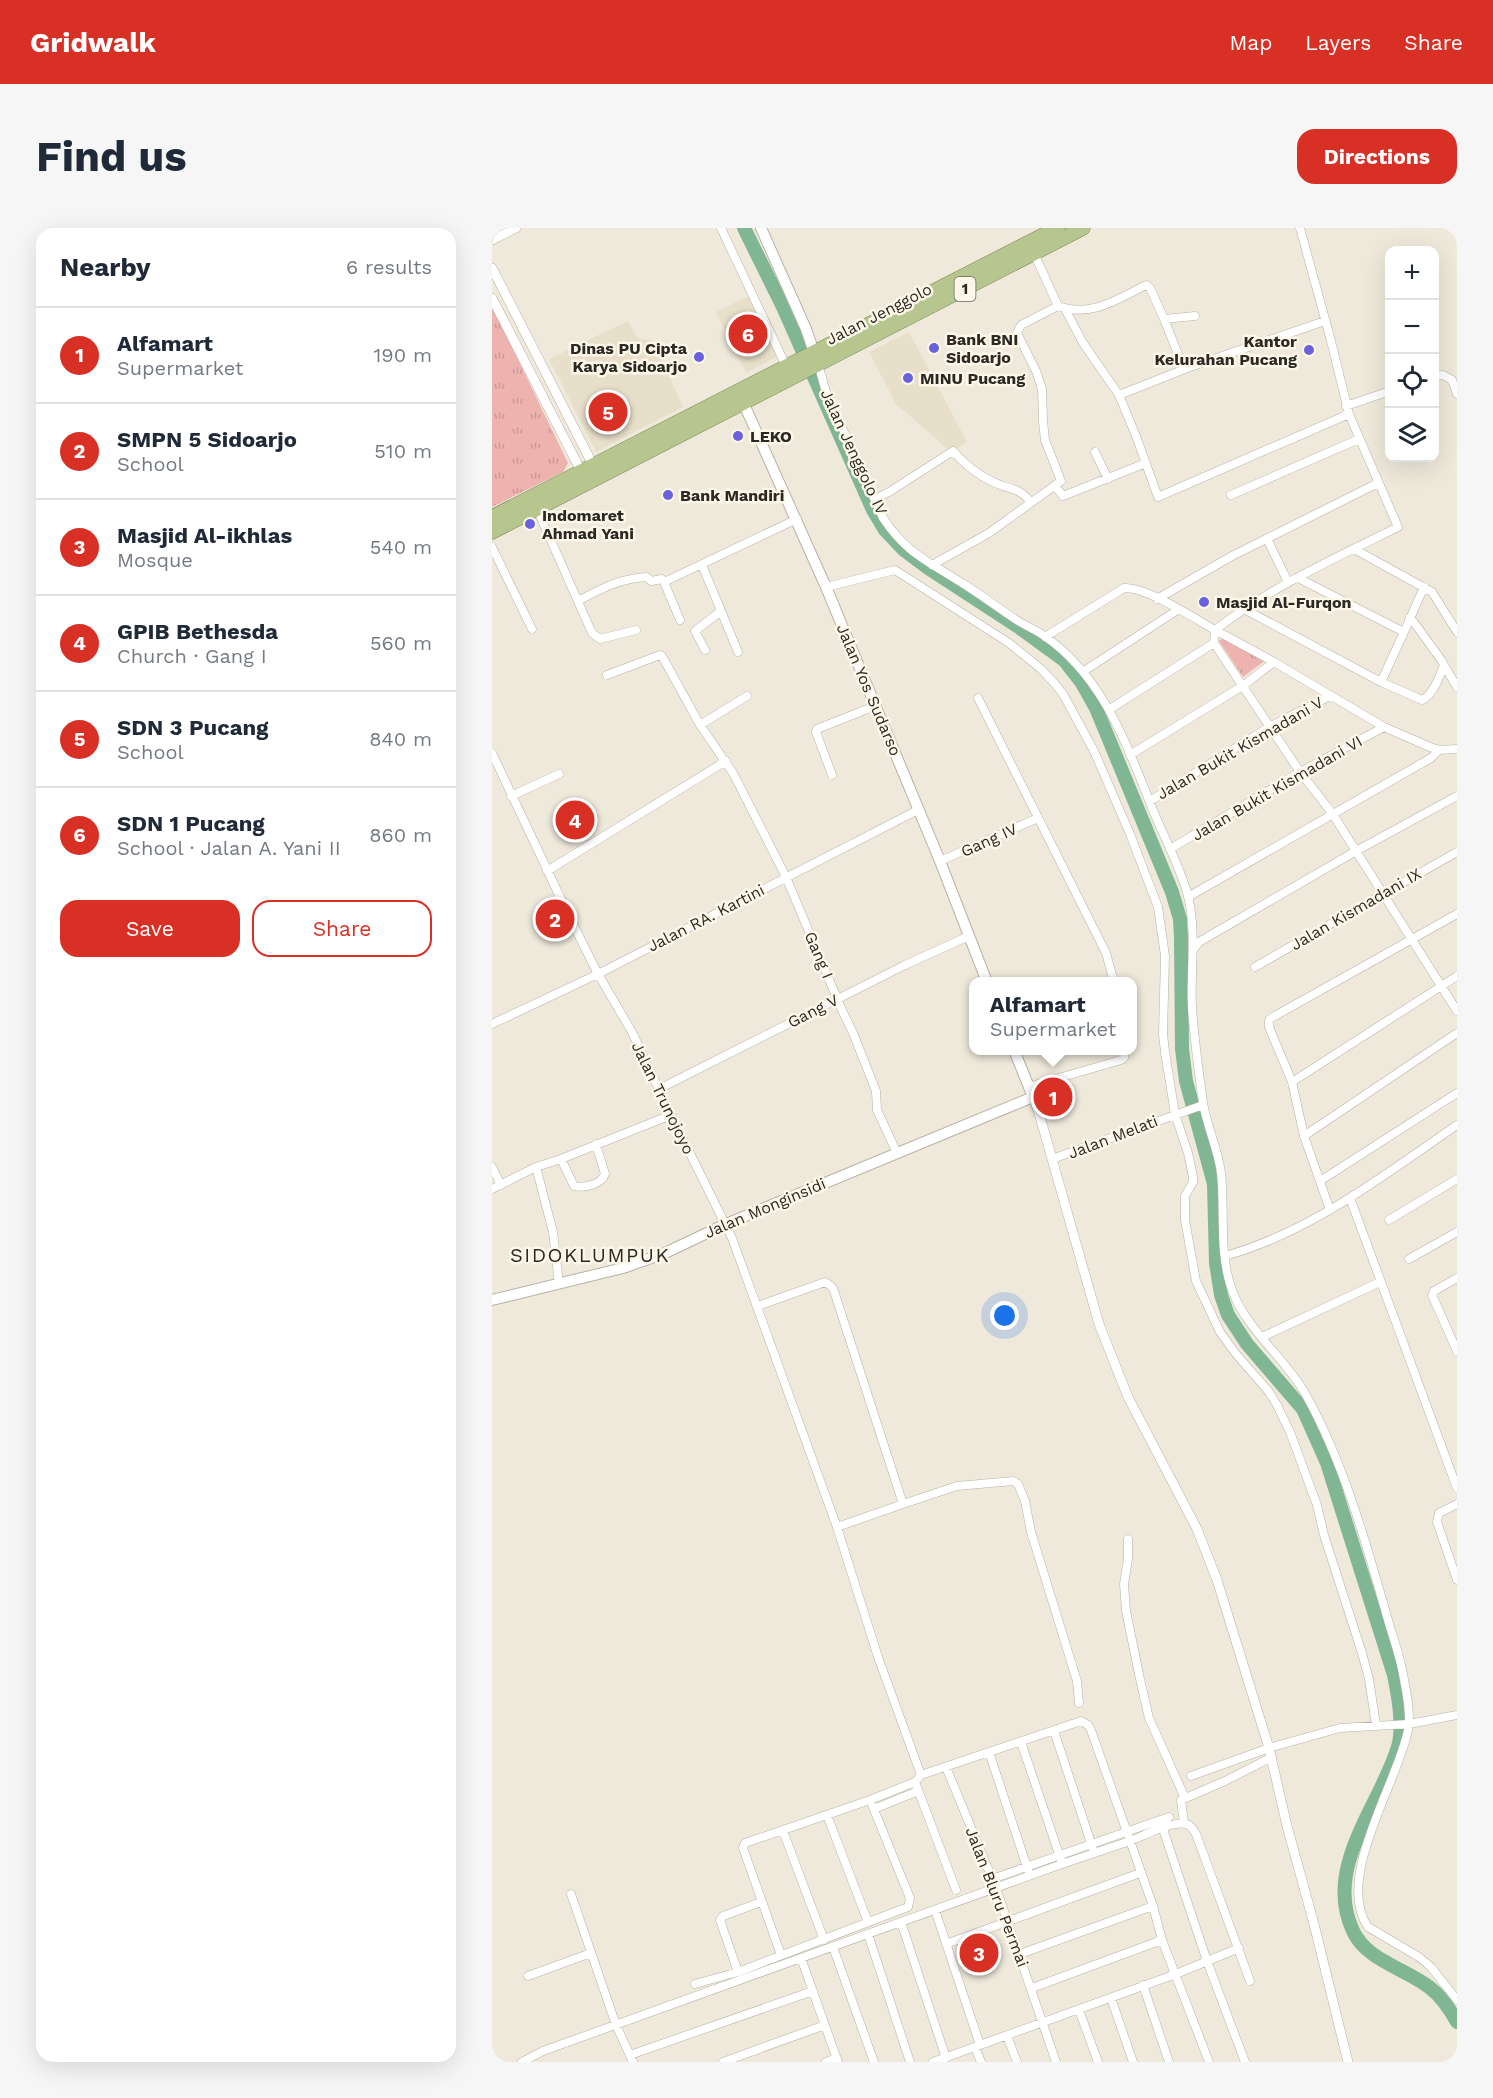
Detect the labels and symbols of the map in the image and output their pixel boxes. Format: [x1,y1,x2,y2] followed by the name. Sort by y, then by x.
[954,277,976,301] road number: 1
[823,279,935,349] street label: Jalan Jenggolo
[728,312,768,356] pin: 6
[946,330,1018,367] place label: Bank BNI Sidoarjo
[1155,332,1297,369] place label: Kantor Kelurahan Pucang
[570,339,688,376] place label: Dinas PU Cipta Karya Sidoarjo
[927,341,941,355] marker: Bank BNI Sidoarjo
[1302,343,1316,357] marker: Kantor Kelurahan Pucang
[692,350,706,364] marker: Dinas PU Cipta Karya Sidoarjo
[920,369,1025,388] place label: MINU Pucang
[901,371,915,385] marker: MINU Pucang
[817,386,891,518] street label: Jalan Jenggolo IV
[588,390,628,435] pin: 5
[750,427,792,446] place label: LEKO
[731,429,745,443] marker: LEKO
[680,486,784,505] place label: Bank Mandiri
[661,488,675,502] marker: Bank Mandiri
[542,506,634,543] place label: Indomaret Ahmad Yani
[523,517,537,531] marker: Indomaret Ahmad Yani
[1216,593,1351,612] place label: Masjid Al-Furqon
[1197,595,1211,609] marker: Masjid Al-Furqon
[833,621,905,759] street label: Jalan Yos Sudarso
[1153,693,1327,803] street label: Jalan Bukit Kismadani V
[1188,731,1366,845] street label: Jalan Bukit Kismadani VI
[556,798,595,842] pin: 4
[958,819,1020,861] street label: Gang IV
[1287,864,1425,954] street label: Jalan Kismadani IX
[644,880,768,956] street label: Jalan RA. Kartini
[536,896,574,942] pin: 2
[801,929,837,981] street label: Gang I
[784,990,842,1032] street label: Gang V
[628,1039,698,1157] street label: Jalan Trunojoyo
[1034,1074,1072,1120] pin: 1
[1065,1111,1161,1163] street label: Jalan Melati
[702,1174,828,1242] street label: Jalan Monginsidi
[510,1243,670,1267] district label: SIDOKLUMPUK
[990,1301,1019,1330] your location
[962,1824,1032,1970] street label: Jalan Bluru Permai
[960,1930,998,1976] pin: 3

